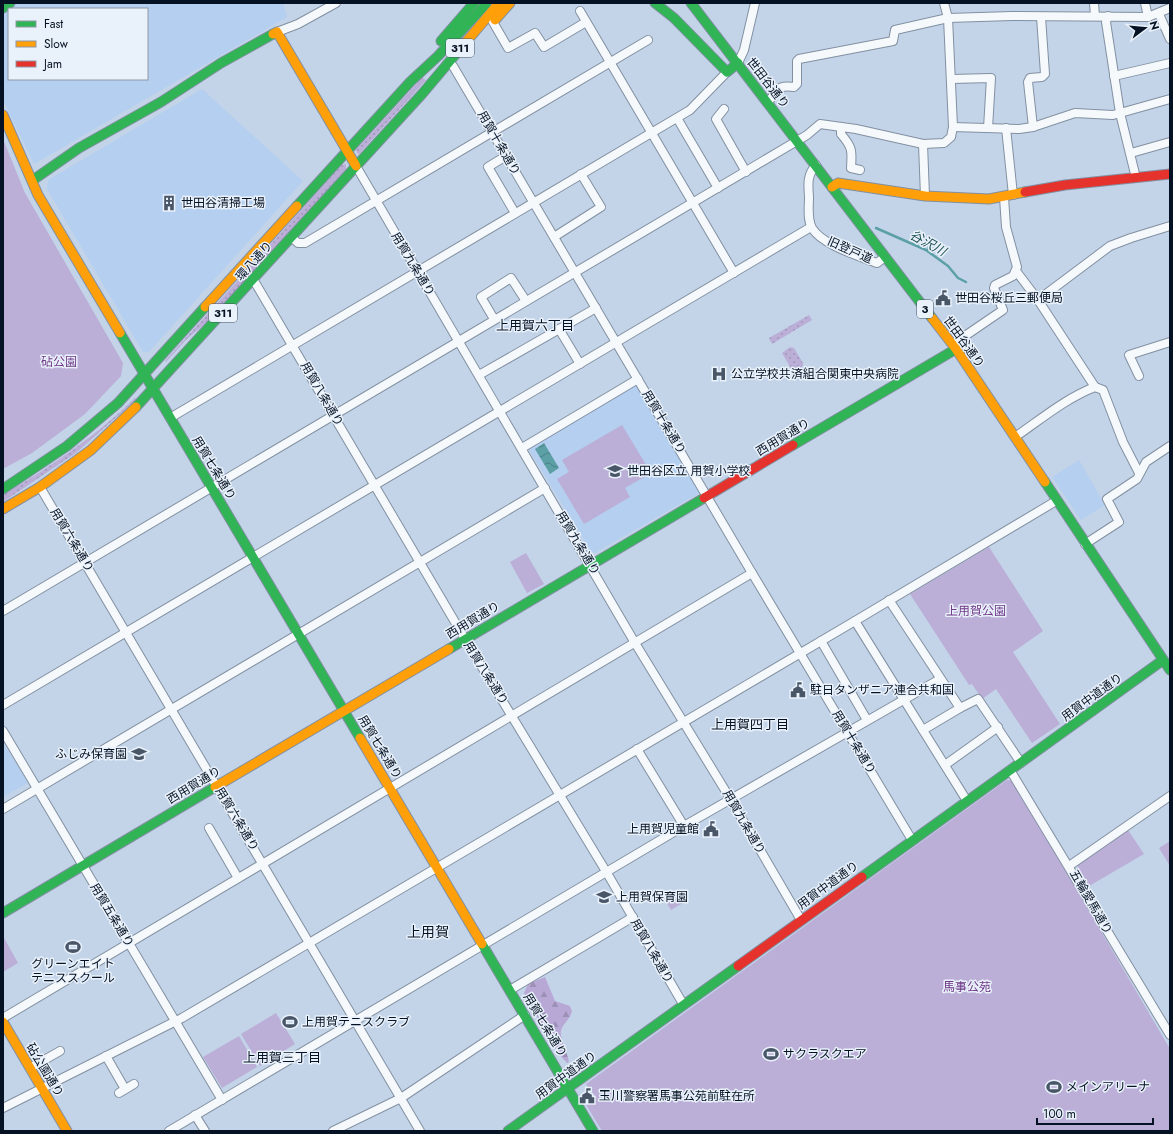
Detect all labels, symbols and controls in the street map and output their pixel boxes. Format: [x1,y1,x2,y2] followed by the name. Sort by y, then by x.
[8,8,148,80] legend
[1125,8,1165,48] north arrow
[44,15,63,33] text: Fast
[1146,19,1164,32] text: N
[44,35,69,53] text: Slow
[446,39,474,57] road number: 311
[742,54,794,112] street label: 世田谷通り
[42,55,62,73] text: Jam
[473,107,525,179] street label: 用賀十条通り
[160,194,178,212] building icon: 世田谷清掃工場
[181,194,265,212] place label: 世田谷清掃工場
[906,225,951,262] water label: 谷沢川
[387,228,439,300] street label: 用賀九条通り
[824,232,876,268] street label: 旧登戸道
[231,237,277,285] street label: 環八通り
[934,289,952,307] public building icon: 世田谷桜丘三郵便局
[955,289,1063,307] place label: 世田谷桜丘三郵便局
[917,300,933,318] road number: 3
[209,304,237,322] road number: 311
[939,312,989,372] street label: 世田谷通り
[496,316,574,335] district label: 上用賀六丁目
[41,353,77,371] park label: 砧公園
[296,358,348,430] street label: 用賀八条通り
[710,365,728,383] hospital icon: 公立学校共済組合関東中央病院
[731,365,899,383] place label: 公立学校共済組合関東中央病院
[638,386,690,458] street label: 用賀十条通り
[753,414,813,460] street label: 西用賀通り
[188,432,240,504] street label: 用賀七条通り
[606,462,624,480] school or university icon: 世田谷区立 用賀小学校
[627,462,751,480] place label: 世田谷区立 用賀小学校
[46,504,98,576] street label: 用賀六条通り
[552,507,604,579] street label: 用賀九条通り
[443,597,503,643] street label: 西用賀通り
[946,602,1006,620] park label: 上用賀公園
[459,638,513,708] street label: 用賀八条通り
[1058,669,1126,725] street label: 用賀中道通り
[789,681,807,699] public building icon: 駐日タンザニア連合共和国
[810,681,954,699] place label: 駐日タンザニア連合共和国
[828,706,880,778] street label: 用賀十条通り
[354,711,406,783] street label: 用賀七条通り
[711,715,789,734] district label: 上用賀四丁目
[55,745,127,763] place label: ふじみ保育園
[130,745,148,763] school or university icon: ふじみ保育園
[164,762,224,808] street label: 西用賀通り
[211,783,263,855] street label: 用賀六条通り
[718,786,770,858] street label: 用賀九条通り
[627,820,699,838] place label: 上用賀児童館
[702,820,720,838] public building icon: 上用賀児童館
[794,857,862,913] street label: 用賀中道通り
[1065,866,1117,938] street label: 五輪愛馬通り
[86,879,138,951] street label: 用賀五条通り
[595,888,613,906] school or university icon: 上用賀保育園
[616,888,688,906] place label: 上用賀保育園
[626,915,678,987] street label: 用賀八条通り
[407,922,449,942] district label: 上用賀
[64,938,82,956] sports icon: グリーンエイト テニススクール
[31,955,115,987] place label: グリーンエイト テニススクール
[943,978,991,996] park label: 馬事公苑
[519,989,571,1061] street label: 用賀七条通り
[281,1013,299,1031] sports icon: 上用賀テニスクラブ
[302,1013,410,1031] place label: 上用賀テニスクラブ
[22,1040,68,1100] street label: 砧公園通り
[762,1045,780,1063] sports icon: サクラスクエア
[783,1045,867,1063] place label: サクラスクエア
[532,1047,600,1103] street label: 用賀中道通り
[243,1048,321,1067] district label: 上用賀三丁目
[1045,1078,1063,1096] sports icon: メインアリーナ
[1066,1078,1150,1096] place label: メインアリーナ
[578,1087,596,1105] public building icon: 玉川警察署馬事公苑前駐在所
[599,1087,755,1105] place label: 玉川警察署馬事公苑前駐在所
[1037,1100,1153,1126] scale bar
[1043,1105,1076,1123] text: 100 m

